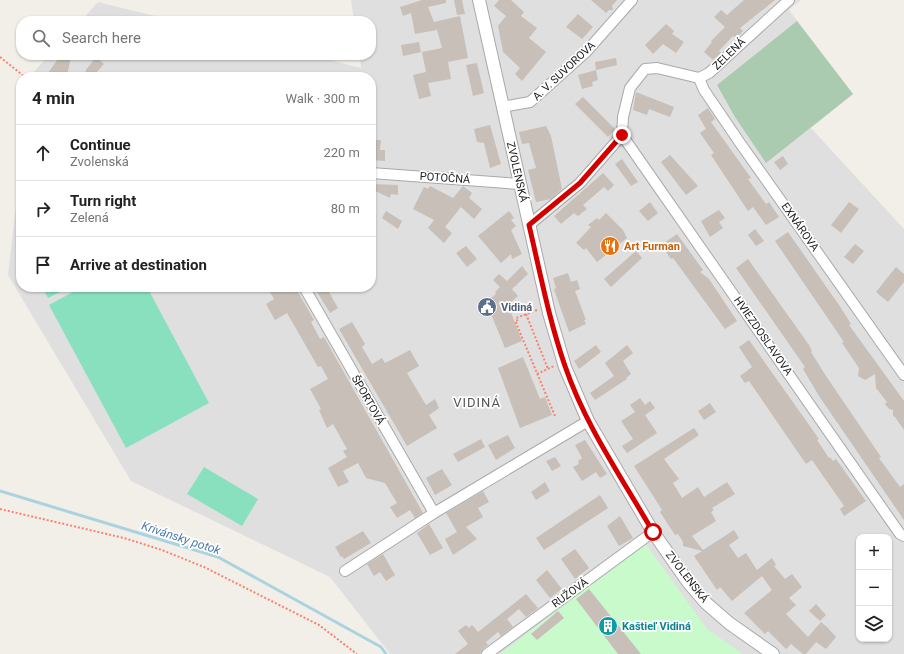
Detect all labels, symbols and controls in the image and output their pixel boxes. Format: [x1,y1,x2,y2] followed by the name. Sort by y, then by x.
[16,16,376,60] search box
[30,27,52,49] icon: search
[62,29,141,47] text: Search here
[710,35,749,73] street label: ZELENÁ
[530,38,598,103] street label: A. V. SUVOROVA
[32,88,75,108] text: 4 min
[285,91,360,106] text: Walk · 300 m
[613,126,631,144] route end
[70,136,131,154] text: Continue
[504,140,530,204] street label: ZVOLENSKÁ
[32,142,54,164] icon: ahead
[323,145,360,160] text: 220 m
[70,154,129,169] text: Zvolenská
[419,169,472,186] street label: POTOČNÁ
[70,192,136,210] text: Turn right
[32,198,54,220] icon: right
[779,200,822,254] street label: EXNÁROVA
[331,201,360,216] text: 80 m
[70,210,109,225] text: Zelená
[599,235,621,257] restaurant icon: Art Furman
[624,240,680,253] place label: Art Furman
[32,254,54,276] icon: arrive
[70,256,207,274] text: Arrive at destination
[731,294,795,378] street label: HVIEZDOSLAVOVA
[476,296,498,318] public building icon: Vidiná
[501,301,532,314] place label: Vidiná
[349,373,388,428] street label: ŠPORTOVÁ
[453,395,501,410] district label: VIDINÁ
[140,519,223,558] water label: Krivánsky potok
[644,523,662,541] route start
[856,534,892,642] map controls
[856,534,892,570] button: +
[663,549,712,606] street label: ZVOLENSKÁ
[856,570,892,606] button: −
[549,575,591,610] street label: RUŽOVÁ
[856,606,892,642] button: layers
[597,615,619,637] building icon: Kaštieľ Vidiná
[622,620,691,633] place label: Kaštieľ Vidiná

